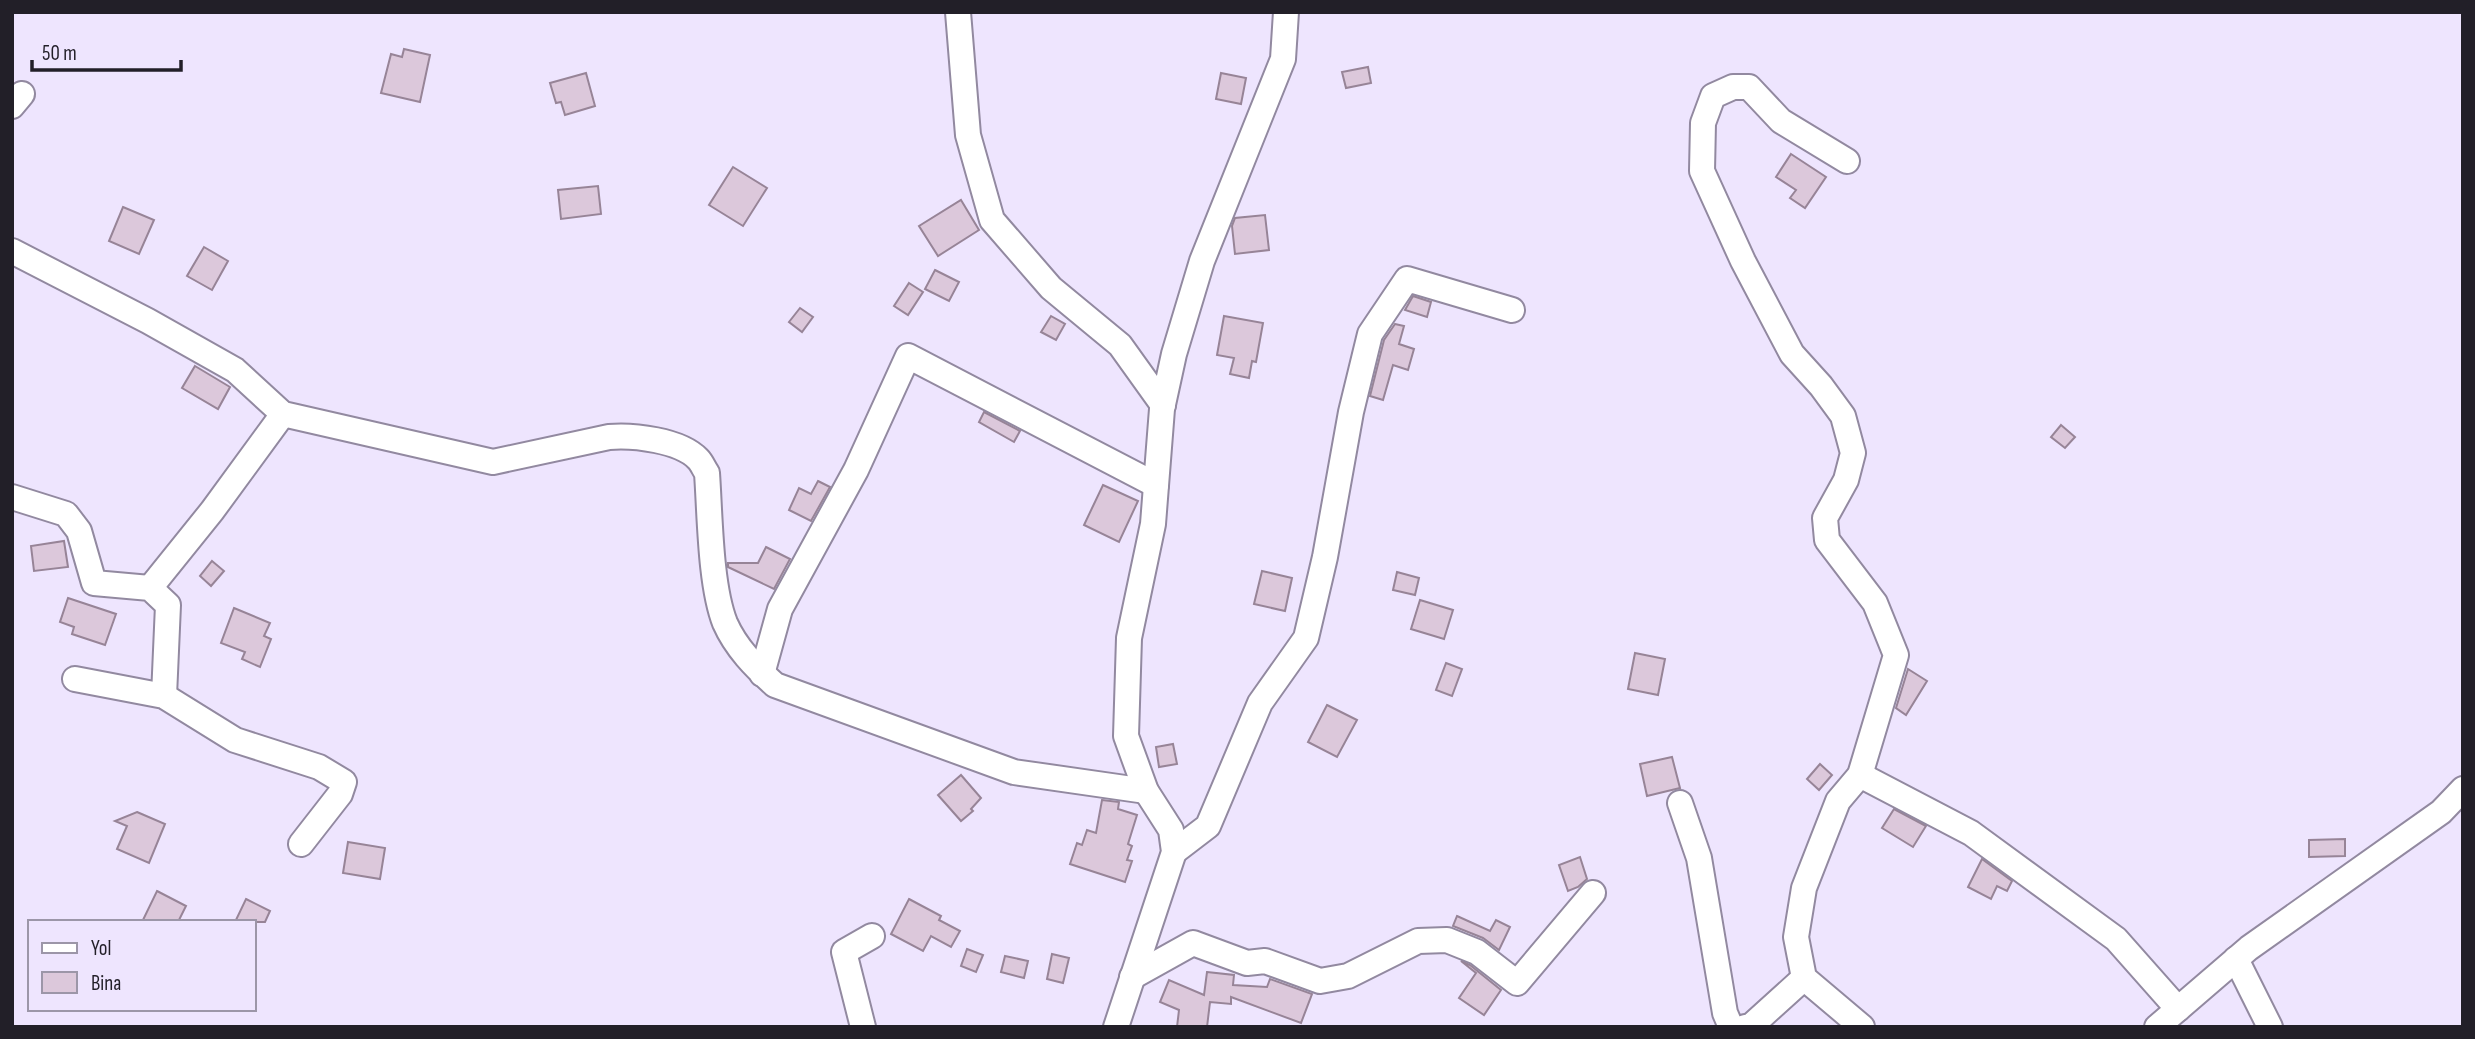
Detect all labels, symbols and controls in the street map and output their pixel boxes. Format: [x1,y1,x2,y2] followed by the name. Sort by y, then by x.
[32,28,180,72] scale bar
[42,41,77,66] text: 50 m
[28,920,256,1011] legend
[91,936,111,961] text: Yol
[91,971,121,996] text: Bina

